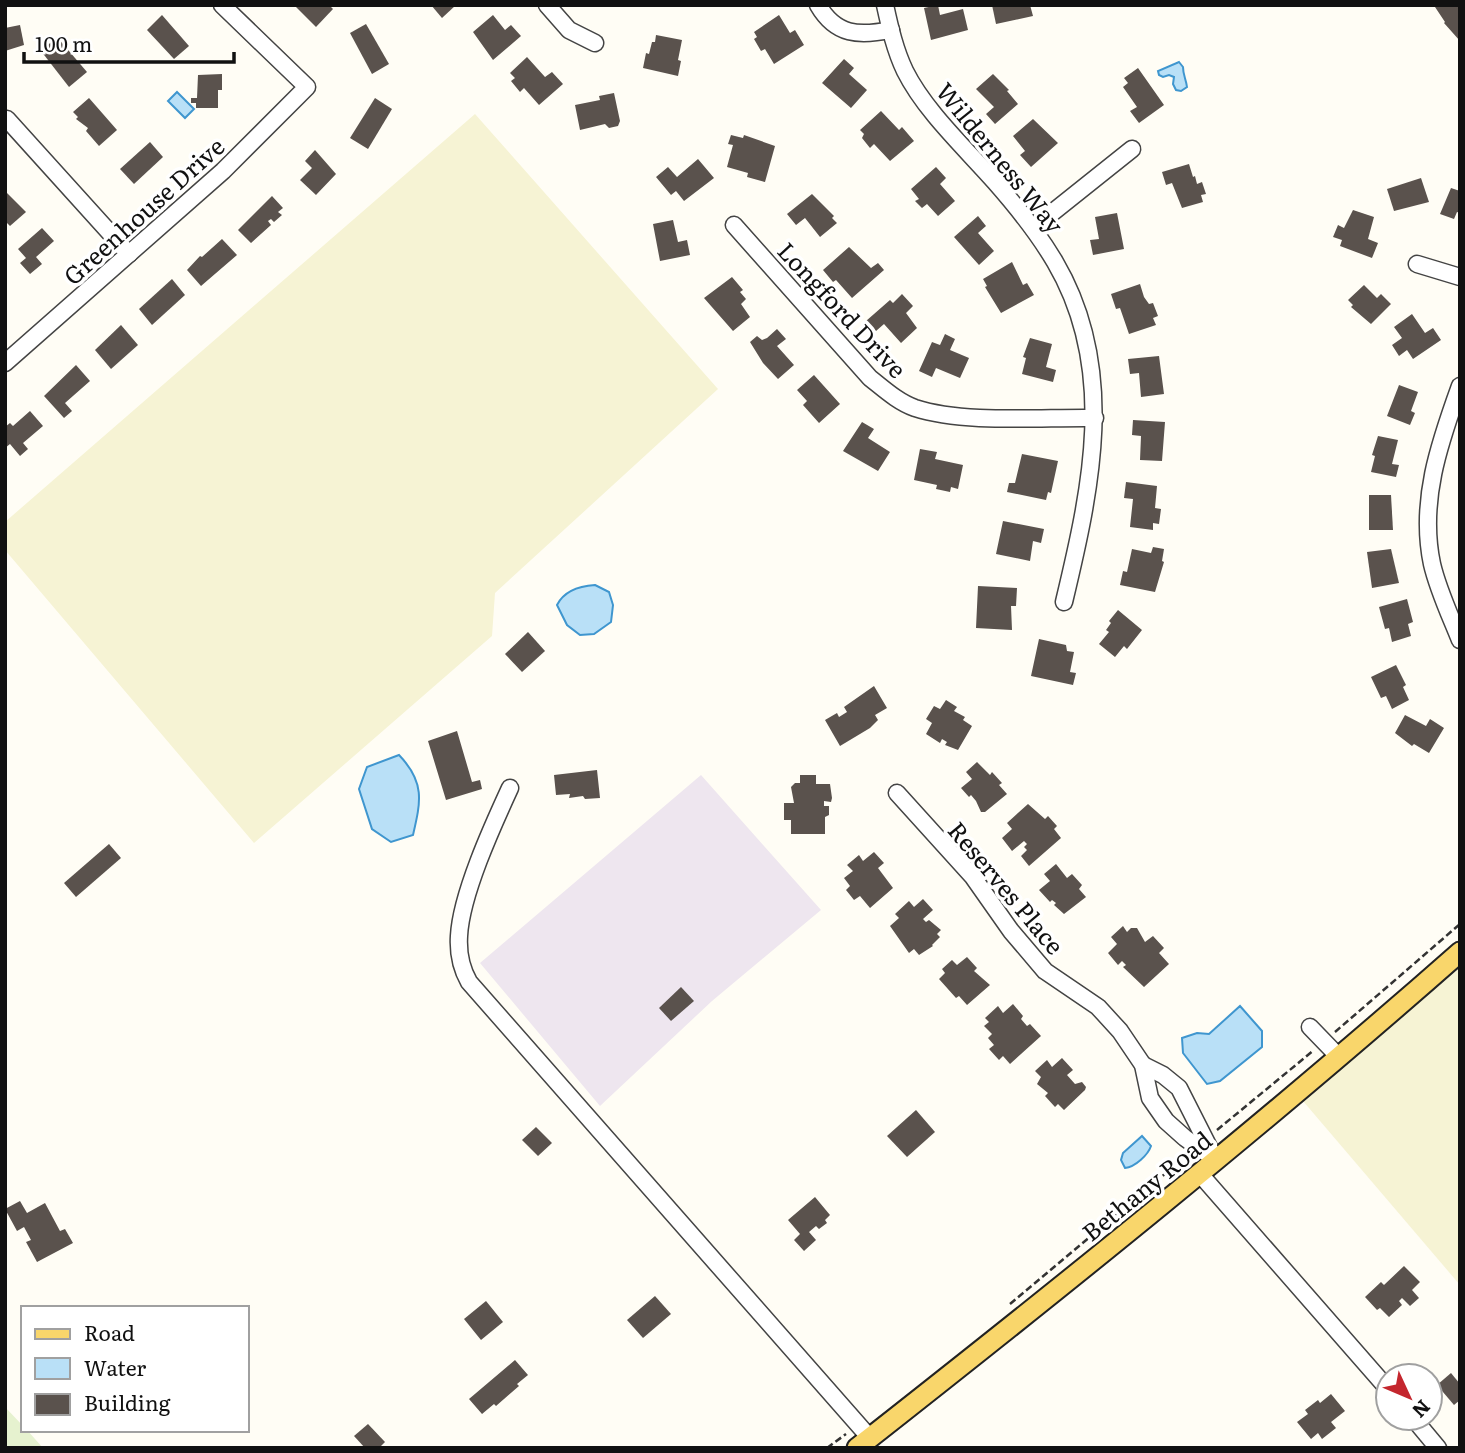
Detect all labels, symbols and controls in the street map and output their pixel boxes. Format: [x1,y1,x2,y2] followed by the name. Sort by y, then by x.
[24,21,234,65] scale bar
[35,27,92,58] text: 100 m
[929,74,1073,240] street label: Wilderness Way
[55,128,231,292] street label: Greenhouse Drive
[771,233,915,385] street label: Longford Drive
[941,813,1073,961] street label: Reserves Place
[1074,1122,1219,1248] street label: Bethany Road
[21,1306,248,1432] legend
[84,1316,135,1347] text: Road
[84,1351,146,1382] text: Water
[1374,1362,1444,1432] north arrow
[84,1386,171,1417] text: Building
[1406,1394,1438,1425] text: N

